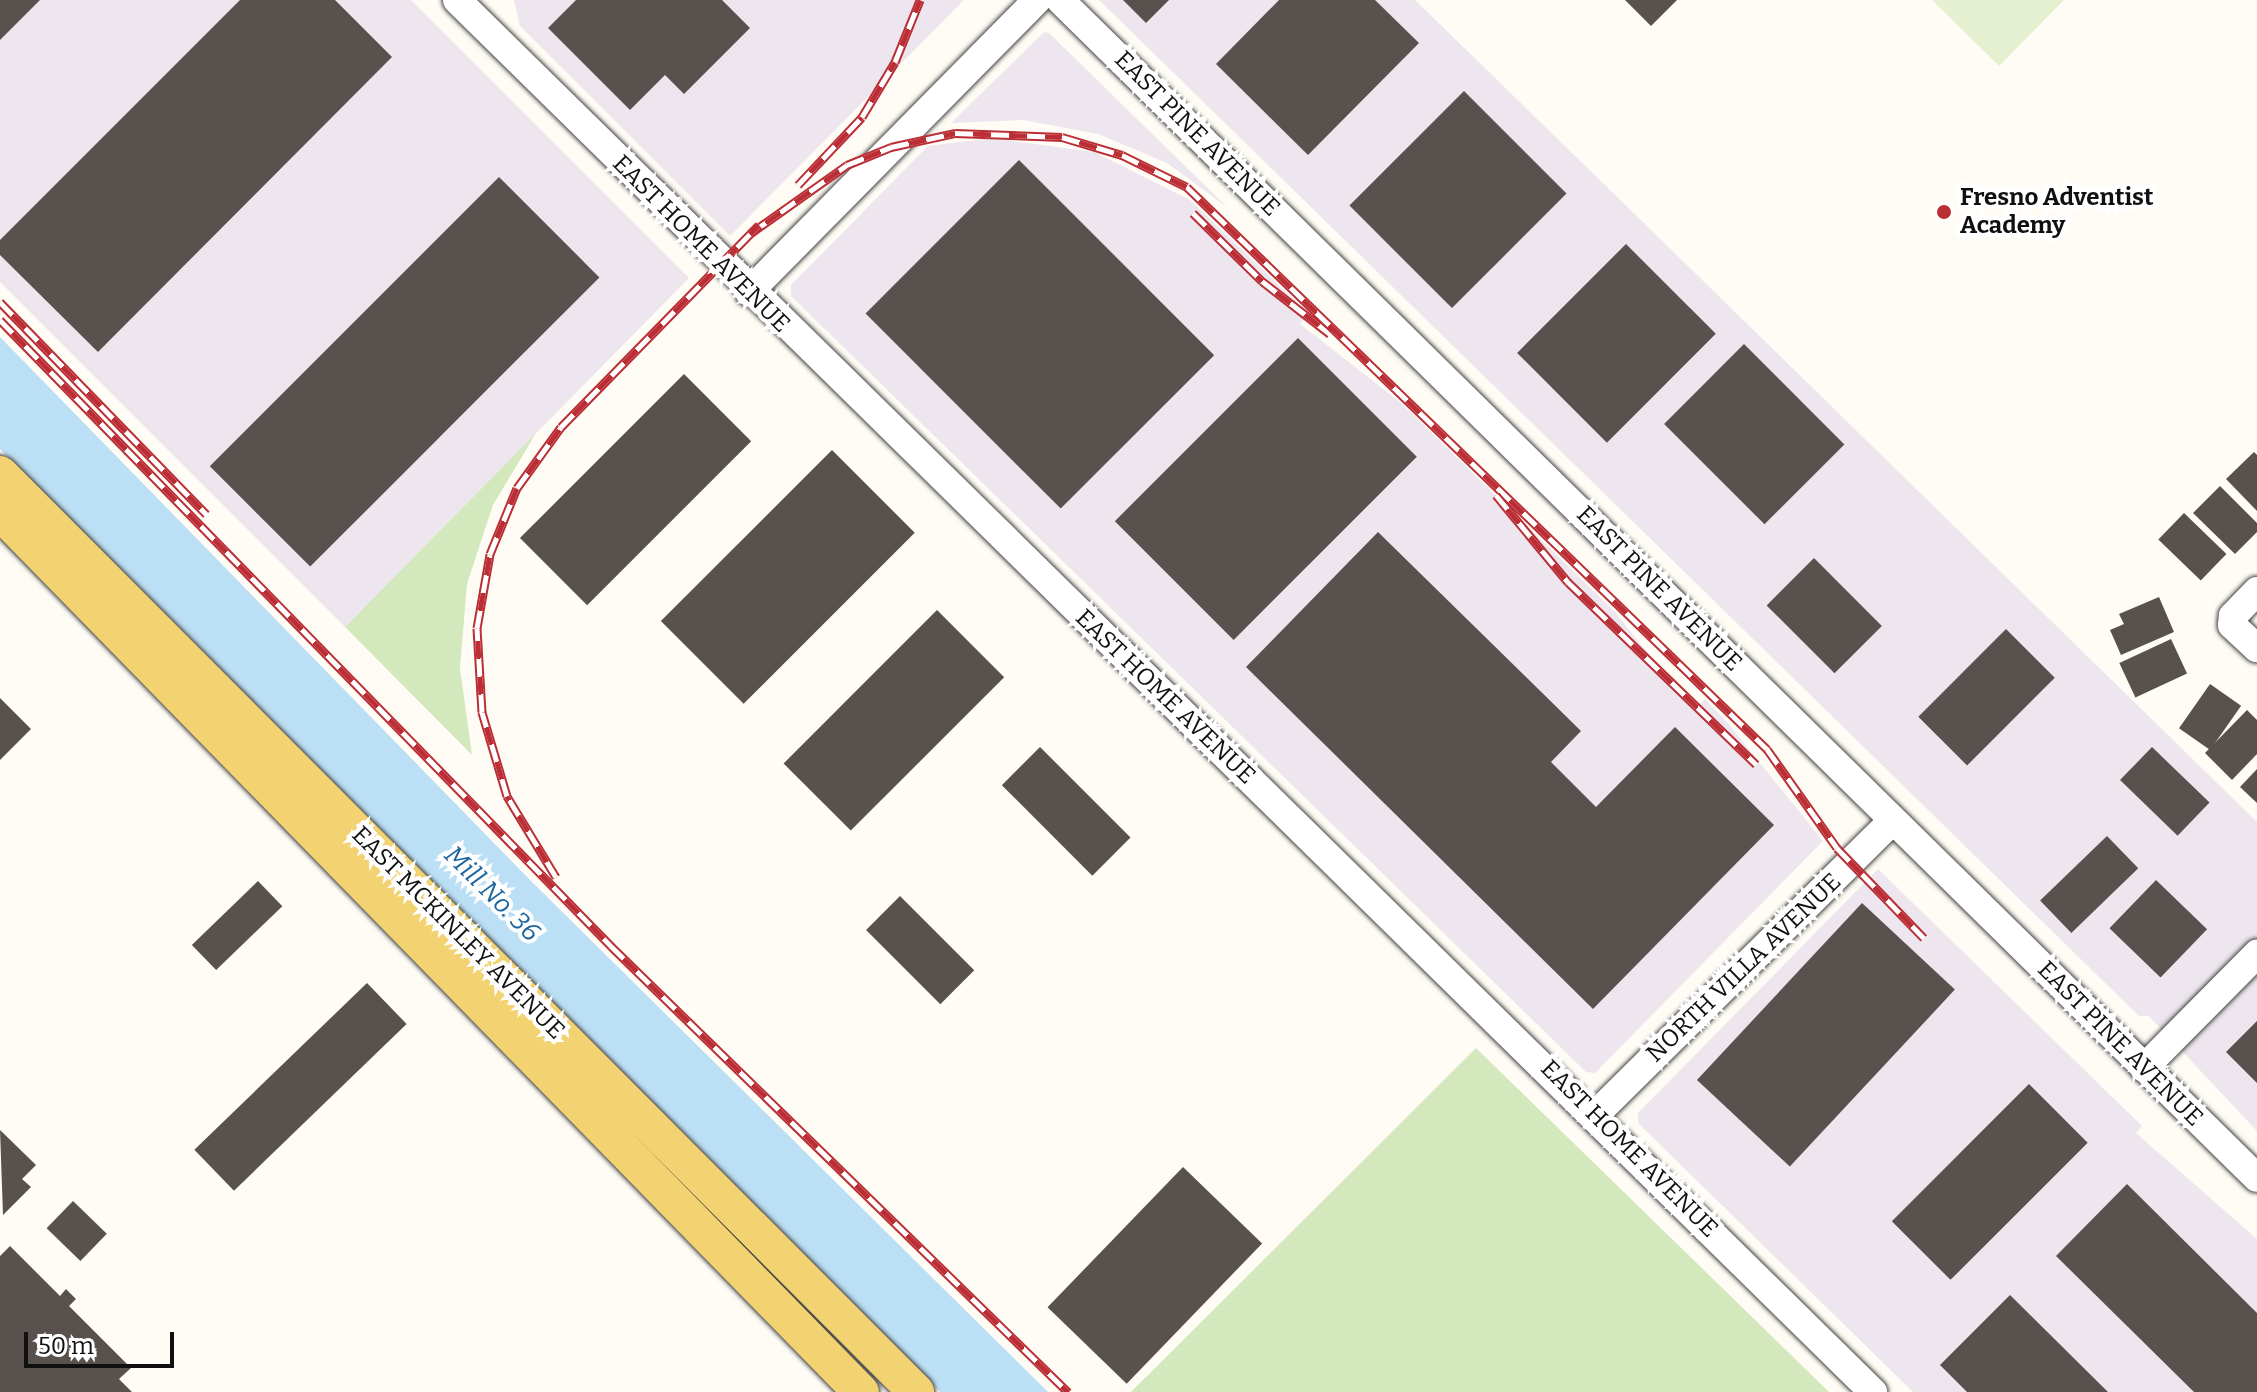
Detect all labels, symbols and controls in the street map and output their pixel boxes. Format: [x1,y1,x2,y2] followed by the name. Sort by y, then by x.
[1109,46,1285,222] street label: EAST PINE AVENUE
[606,149,796,339] street label: EAST HOME AVENUE
[1960,184,2153,240] place label: Fresno Adventist Academy
[1935,203,1953,221] marker: Fresno Adventist Academy
[1571,501,1747,677] street label: EAST PINE AVENUE
[1069,604,1261,790] street label: EAST HOME AVENUE
[346,821,570,1045] street label: EAST MCKINLEY AVENUE
[438,840,546,948] water label: Mill No. 36
[1641,868,1847,1068] street label: NORTH VILLA AVENUE
[2032,956,2208,1132] street label: EAST PINE AVENUE
[1534,1054,1724,1244] street label: EAST HOME AVENUE
[28,1316,178,1366] scale bar
[38,1332,94,1360] text: 50 m

